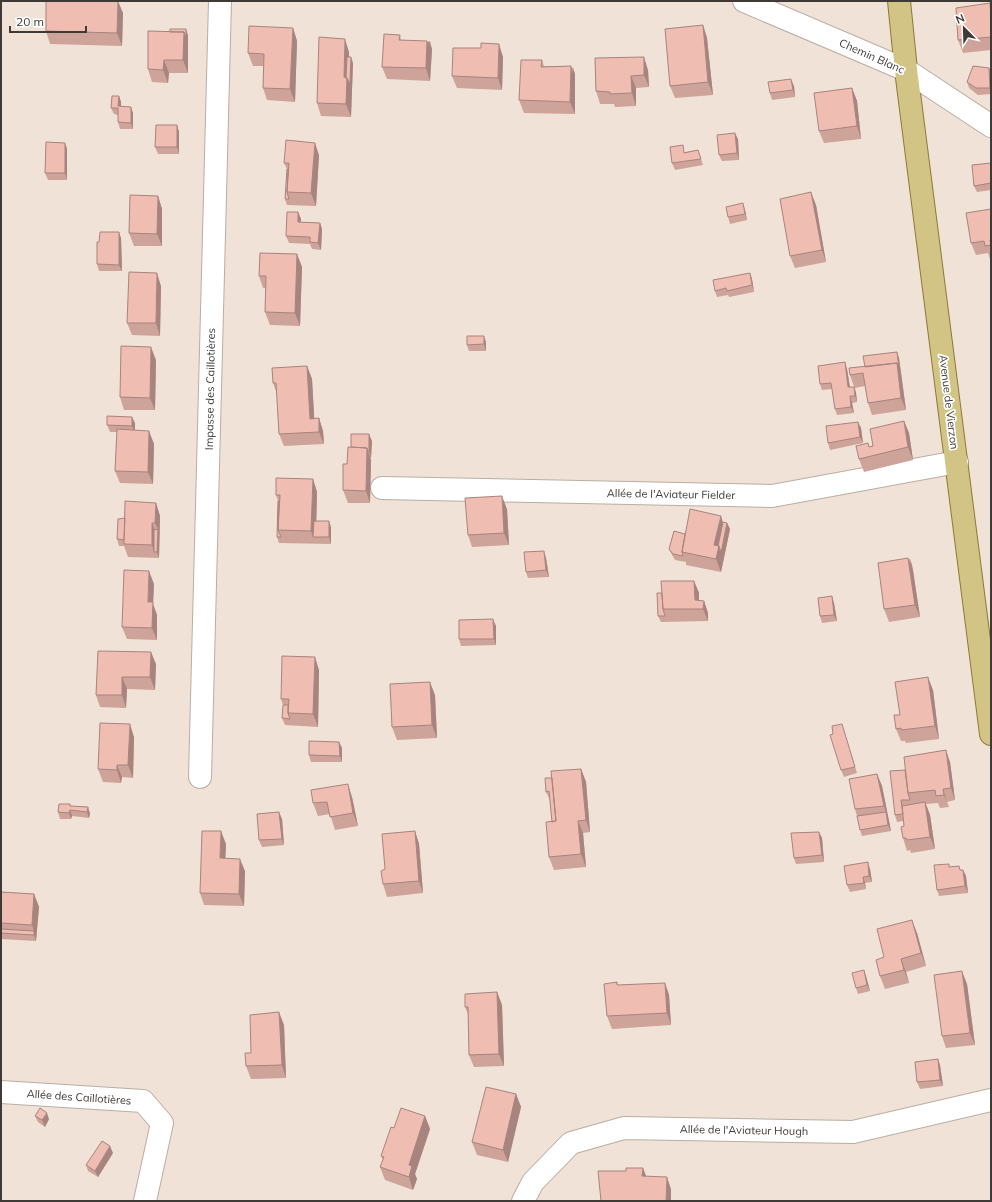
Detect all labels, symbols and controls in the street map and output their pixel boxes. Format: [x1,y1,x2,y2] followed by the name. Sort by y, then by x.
[10,8,86,34] scale bar
[944,8,984,48] north arrow
[954,11,967,27] text: N
[16,14,44,29] text: 20 m
[837,35,907,77] street label: Chemin Blanc
[202,328,218,450] street label: Impasse des Caillotières
[936,354,962,450] street label: Avenue de Vierzon
[607,486,735,502] street label: Allée de l'Aviateur Fielder
[26,1086,132,1108] street label: Allée des Caillotières
[680,1122,808,1138] street label: Allée de l'Aviateur Hough

